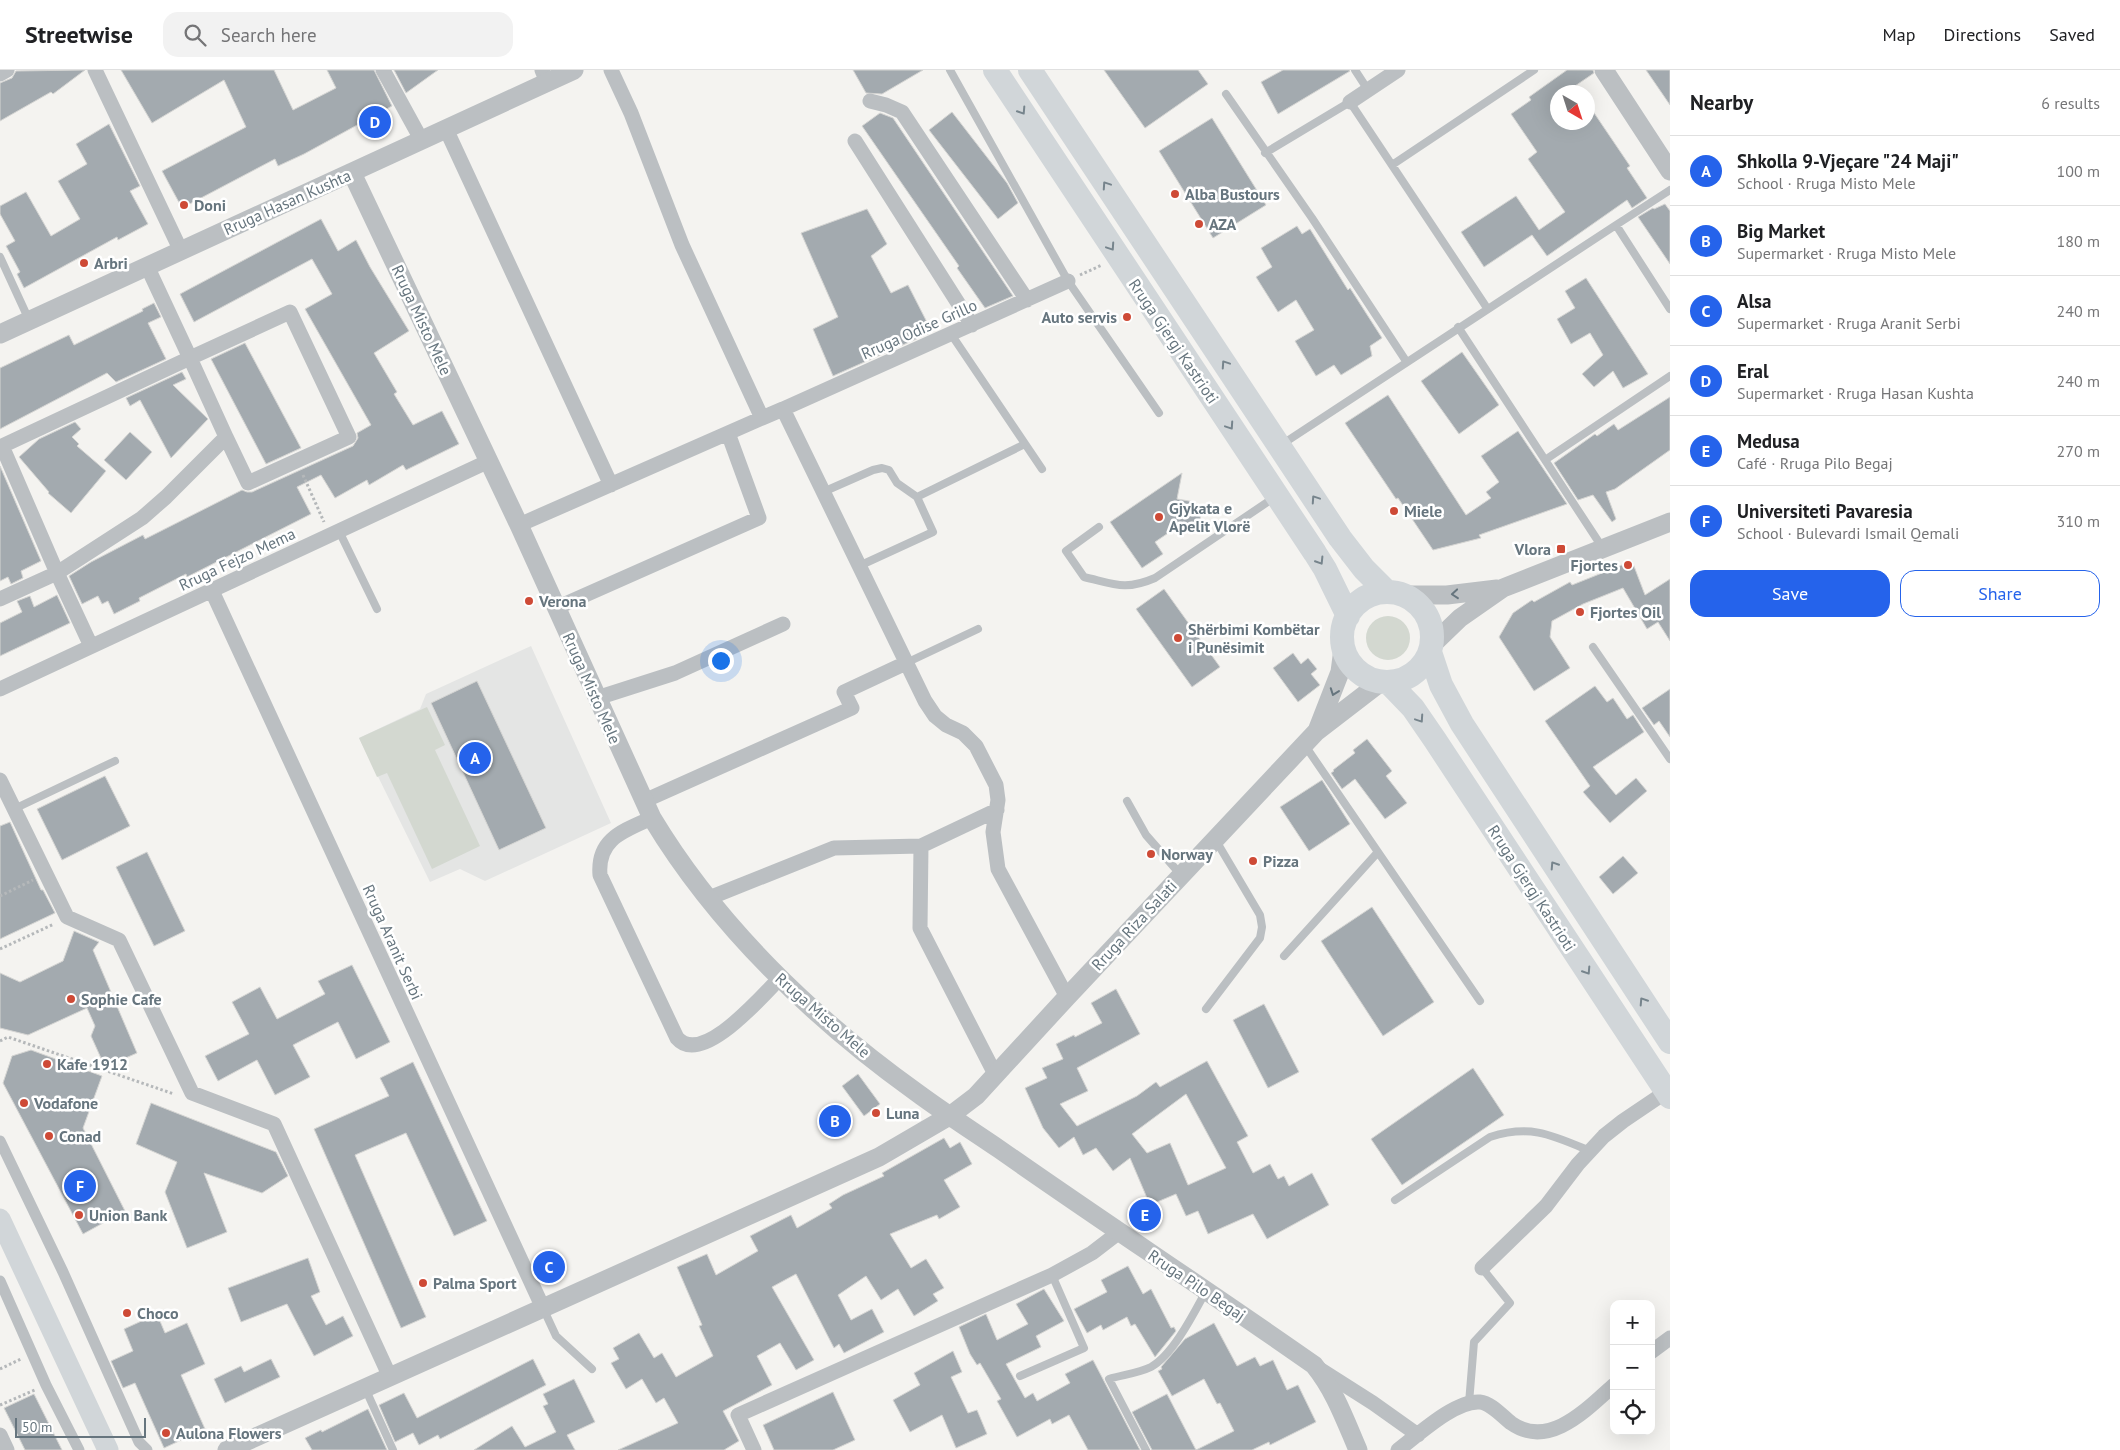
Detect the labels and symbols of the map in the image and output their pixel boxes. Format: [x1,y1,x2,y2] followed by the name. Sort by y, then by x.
[1550,85,1595,130] north arrow
[359,103,391,141] pin: D
[1016,105,1025,114] one-way arrow
[220,165,354,239] street label: Rruga Hasan Kushta
[1103,181,1112,190] one-way arrow
[1185,184,1280,204] place label: Alba Bustours
[1169,188,1181,200] marker: Alba Bustours
[194,195,226,215] place label: Doni
[178,199,190,211] marker: Doni
[1209,214,1237,234] place label: AZA
[1193,218,1205,230] marker: AZA
[1105,241,1114,250] one-way arrow
[94,253,128,273] place label: Arbri
[78,257,90,269] marker: Arbri
[388,262,456,378] street label: Rruga Misto Mele
[1125,275,1223,407] street label: Rruga Gjergj Kastrioti
[858,295,980,363] street label: Rruga Odise Grillo
[1041,307,1117,327] place label: Auto servis
[1121,311,1133,323] marker: Auto servis
[1221,360,1231,369] one-way arrow
[1224,420,1233,429] one-way arrow
[1311,495,1321,504] one-way arrow
[1169,498,1250,536] place label: Gjykata e Apelit Vlorë
[1404,501,1442,521] place label: Miele
[1388,505,1400,517] marker: Miele
[1153,511,1165,523] marker: Gjykata e Apelit Vlorë
[176,523,298,595] street label: Rruga Fejzo Mema
[1514,539,1551,559] place label: Vlora
[1555,543,1567,555] marker: Vlora
[1571,555,1618,575] place label: Fjortes
[1314,556,1323,565] one-way arrow
[1622,559,1634,571] marker: Fjortes
[1451,588,1459,599] one-way arrow
[538,591,587,611] place label: Verona
[523,595,535,607] marker: Verona
[1590,602,1661,622] place label: Fjortes Oil
[1574,606,1586,618] marker: Fjortes Oil
[1188,619,1320,657] place label: Shërbimi Kombëtar i Punësimit
[559,629,625,747] street label: Rruga Misto Mele
[1172,632,1184,644] marker: Shërbimi Kombëtar i Punësimit
[708,648,734,674] your location
[1330,687,1340,695] one-way arrow
[1414,713,1423,723] one-way arrow
[459,739,491,777] pin: A
[1484,821,1580,955] street label: Rruga Gjergj Kastrioti
[1161,844,1213,864] place label: Norway
[1145,848,1157,860] marker: Norway
[1263,851,1299,871] place label: Pizza
[1247,855,1259,867] marker: Pizza
[1551,861,1560,871] one-way arrow
[1087,876,1181,974] street label: Rruga Riza Salati
[359,881,427,1003] street label: Rruga Aranit Serbi
[1581,966,1590,975] one-way arrow
[771,968,875,1062] street label: Rruga Misto Mele
[81,989,162,1009] place label: Sophie Cafe
[65,993,77,1005] marker: Sophie Cafe
[1640,997,1649,1007] one-way arrow
[57,1054,128,1074] place label: Kafe 1912
[41,1058,53,1070] marker: Kafe 1912
[33,1093,98,1113] place label: Vodafone
[18,1097,30,1109] marker: Vodafone
[819,1102,851,1140] pin: B
[886,1103,920,1123] place label: Luna
[870,1107,882,1119] marker: Luna
[59,1126,101,1146] place label: Conad
[43,1130,55,1142] marker: Conad
[64,1167,96,1205] pin: F
[1129,1196,1161,1234] pin: E
[89,1205,168,1225] place label: Union Bank
[73,1209,85,1221] marker: Union Bank
[1145,1245,1249,1325] street label: Rruga Pilo Begaj
[533,1248,565,1286] pin: C
[433,1273,517,1293] place label: Palma Sport
[417,1277,429,1289] marker: Palma Sport
[137,1303,179,1323] place label: Choco
[121,1307,133,1319] marker: Choco
[15,1415,146,1438] scale bar
[176,1423,282,1443] place label: Aulona Flowers
[160,1427,172,1439] marker: Aulona Flowers

